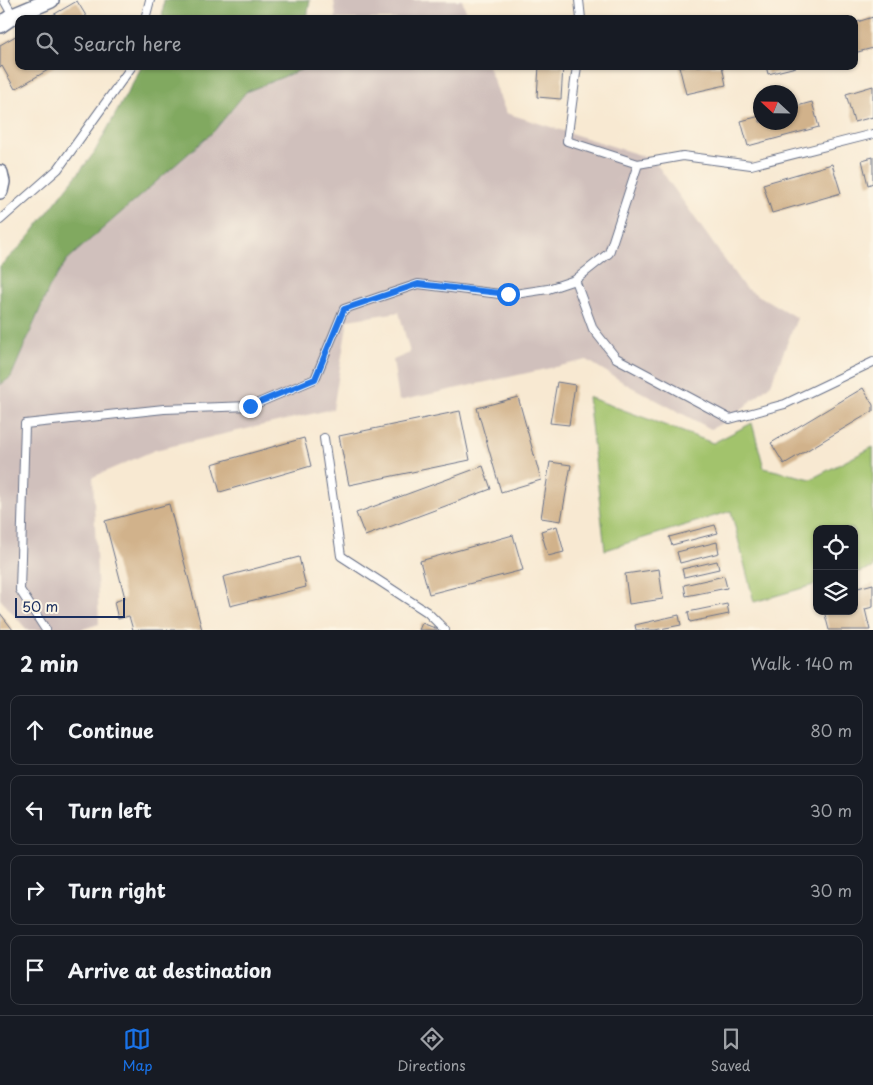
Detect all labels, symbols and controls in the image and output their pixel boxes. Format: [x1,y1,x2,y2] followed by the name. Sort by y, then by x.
[15,15,858,70] search box
[33,29,61,57] icon: search
[73,29,182,57] text: Search here
[753,85,798,130] north arrow
[497,283,520,306] route start
[239,395,262,418] route end
[813,525,858,615] map controls
[813,525,858,570] button: locate
[813,570,858,615] button: layers
[15,595,125,618] scale bar
[22,596,58,617] text: 50 m
[20,647,79,679] text: 2 min
[751,651,853,675] text: Walk · 140 m
[21,716,49,744] icon: ahead
[68,716,154,744] text: Continue
[810,718,852,742] text: 80 m
[21,796,49,824] icon: left
[68,796,152,824] text: Turn left
[810,798,852,822] text: 30 m
[21,876,49,904] icon: right
[68,876,166,904] text: Turn right
[810,878,852,902] text: 30 m
[21,956,49,984] icon: arrive
[68,956,272,984] text: Arrive at destination
[123,1025,152,1076] tab: Map
[398,1025,466,1076] tab: Directions
[711,1025,750,1076] tab: Saved

